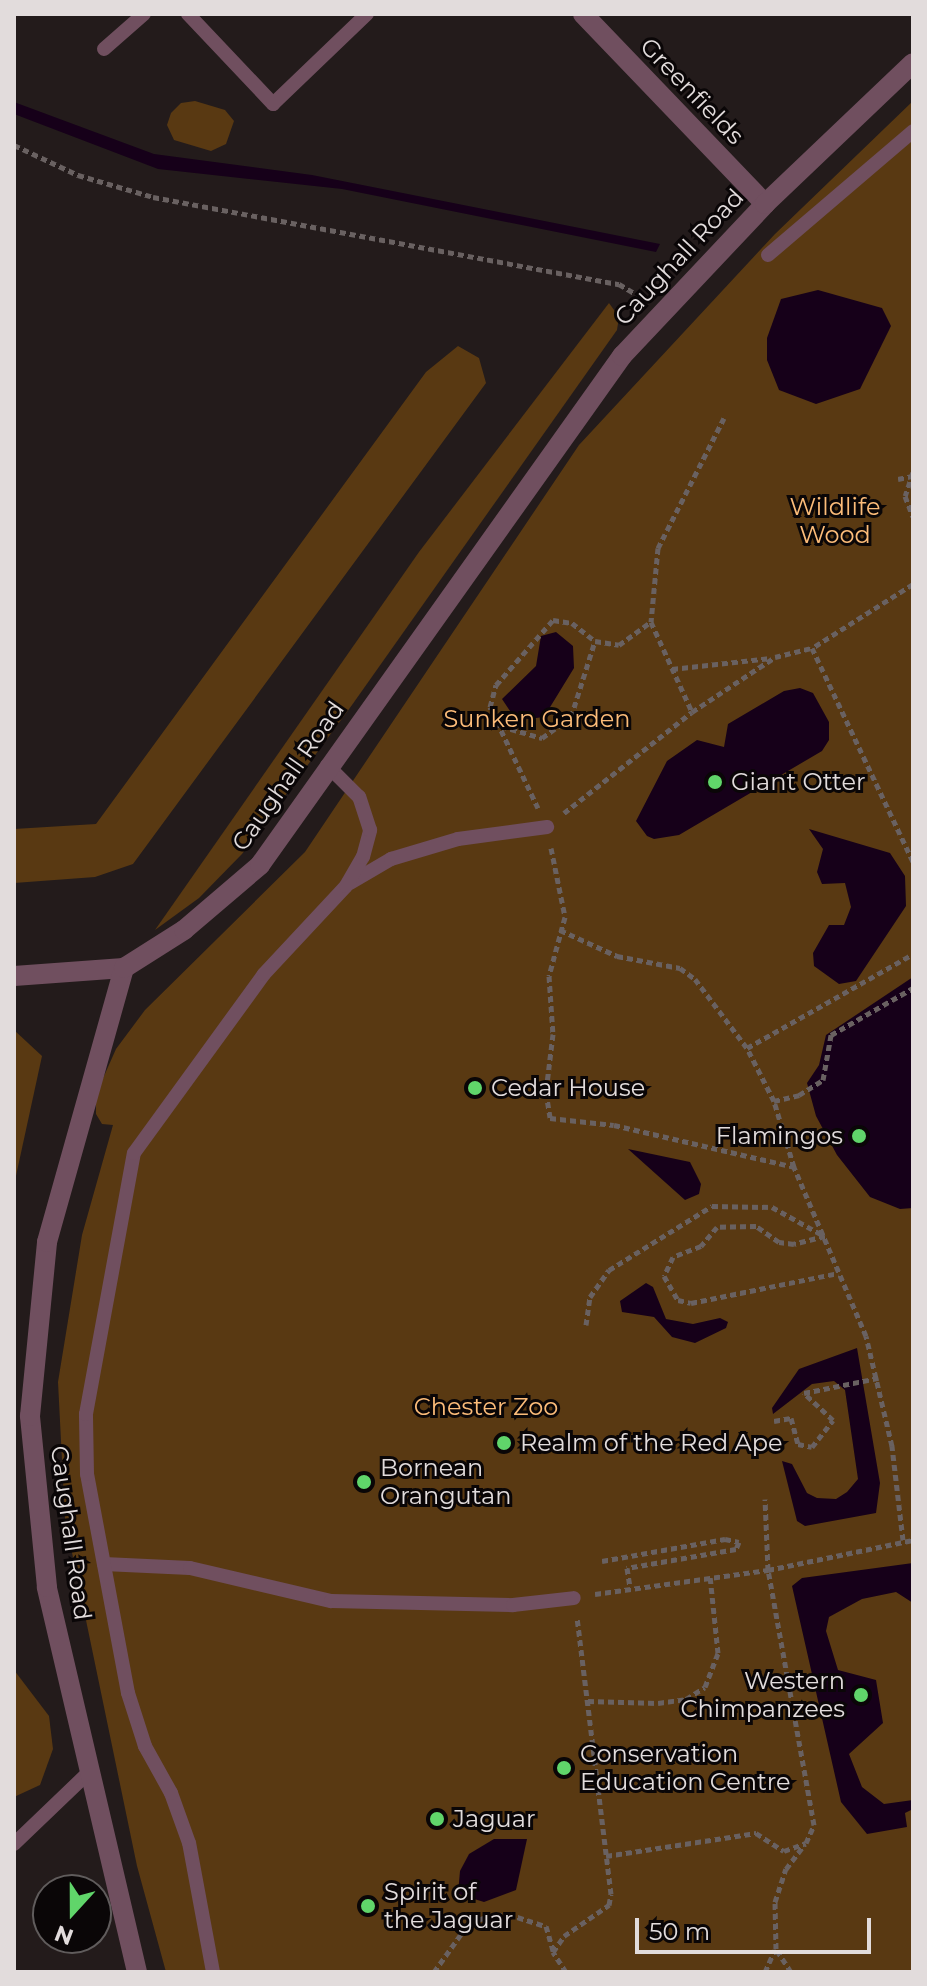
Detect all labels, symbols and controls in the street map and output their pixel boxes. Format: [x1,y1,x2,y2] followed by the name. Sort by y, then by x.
[634,32,750,150] street label: Greenfields
[608,183,750,331] street label: Caughall Road
[790,493,880,549] park label: Wildlife Wood
[226,696,350,856] street label: Caughall Road
[444,705,630,733] park label: Sunken Garden
[731,768,866,796] place label: Giant Otter
[706,773,724,791] marker: Giant Otter
[491,1074,645,1102] place label: Cedar House
[466,1079,484,1097] marker: Cedar House
[716,1122,843,1150] place label: Flamingos
[850,1127,868,1145] marker: Flamingos
[414,1393,558,1421] park label: Chester Zoo
[520,1429,782,1457] place label: Realm of the Red Ape
[495,1434,513,1452] marker: Realm of the Red Ape
[45,1444,97,1622] street label: Caughall Road
[380,1454,511,1510] place label: Bornean Orangutan
[355,1473,373,1491] marker: Bornean Orangutan
[681,1667,845,1723] place label: Western Chimpanzees
[852,1686,870,1704] marker: Western Chimpanzees
[580,1740,790,1796] place label: Conservation Education Centre
[555,1759,573,1777] marker: Conservation Education Centre
[453,1805,536,1833] place label: Jaguar
[428,1810,446,1828] marker: Jaguar
[32,1874,112,1954] north arrow
[384,1878,513,1934] place label: Spirit of the Jaguar
[359,1897,377,1915] marker: Spirit of the Jaguar
[639,1902,875,1952] scale bar
[649,1917,710,1946] text: 50 m
[51,1919,77,1951] text: N

